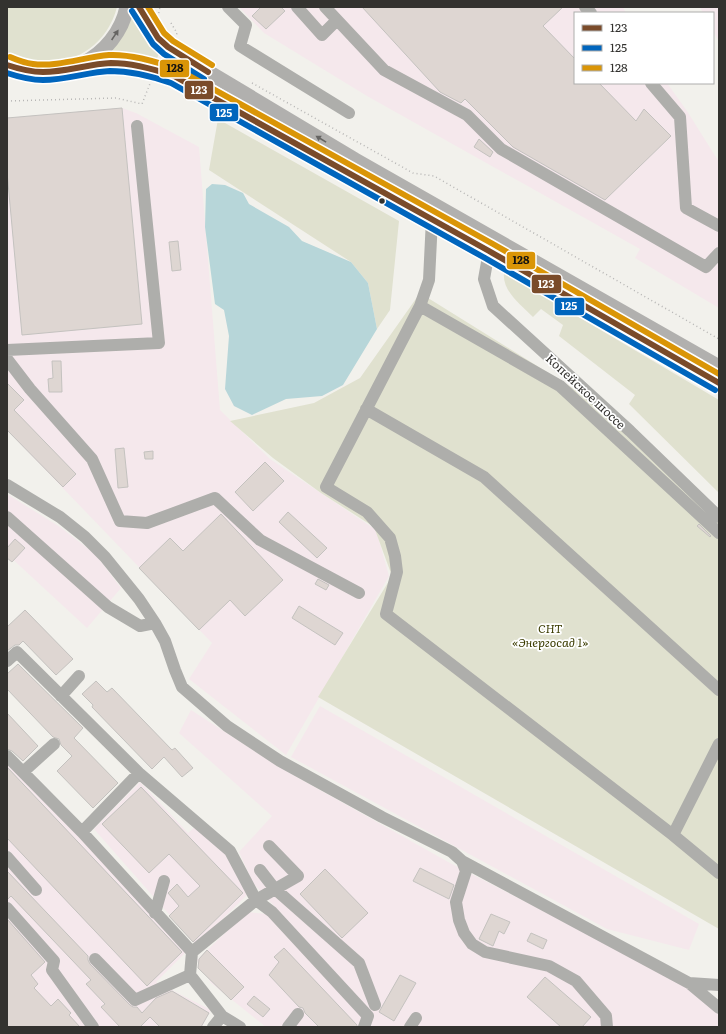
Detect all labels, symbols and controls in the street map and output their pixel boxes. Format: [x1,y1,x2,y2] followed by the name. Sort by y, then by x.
[574,12,714,84] legend
[610,18,627,36] text: 123
[111,30,119,40] one-way arrow
[610,38,627,56] text: 125
[610,58,628,76] text: 128
[159,59,190,78] line badge: 128
[167,59,184,75] text: 128
[184,80,214,100] line badge: 123
[191,81,207,97] text: 123
[209,103,239,122] line badge: 125
[216,104,232,120] text: 125
[315,136,327,143] one-way arrow
[377,196,387,206] unlabelled marker
[506,251,536,270] line badge: 128
[513,251,530,267] text: 128
[531,274,562,294] line badge: 123
[538,275,554,291] text: 123
[554,297,585,316] line badge: 125
[561,297,577,313] text: 125
[542,349,630,433] street label: Копейское шоссе
[512,619,588,651] park label: СНТ «Энергосад 1»

